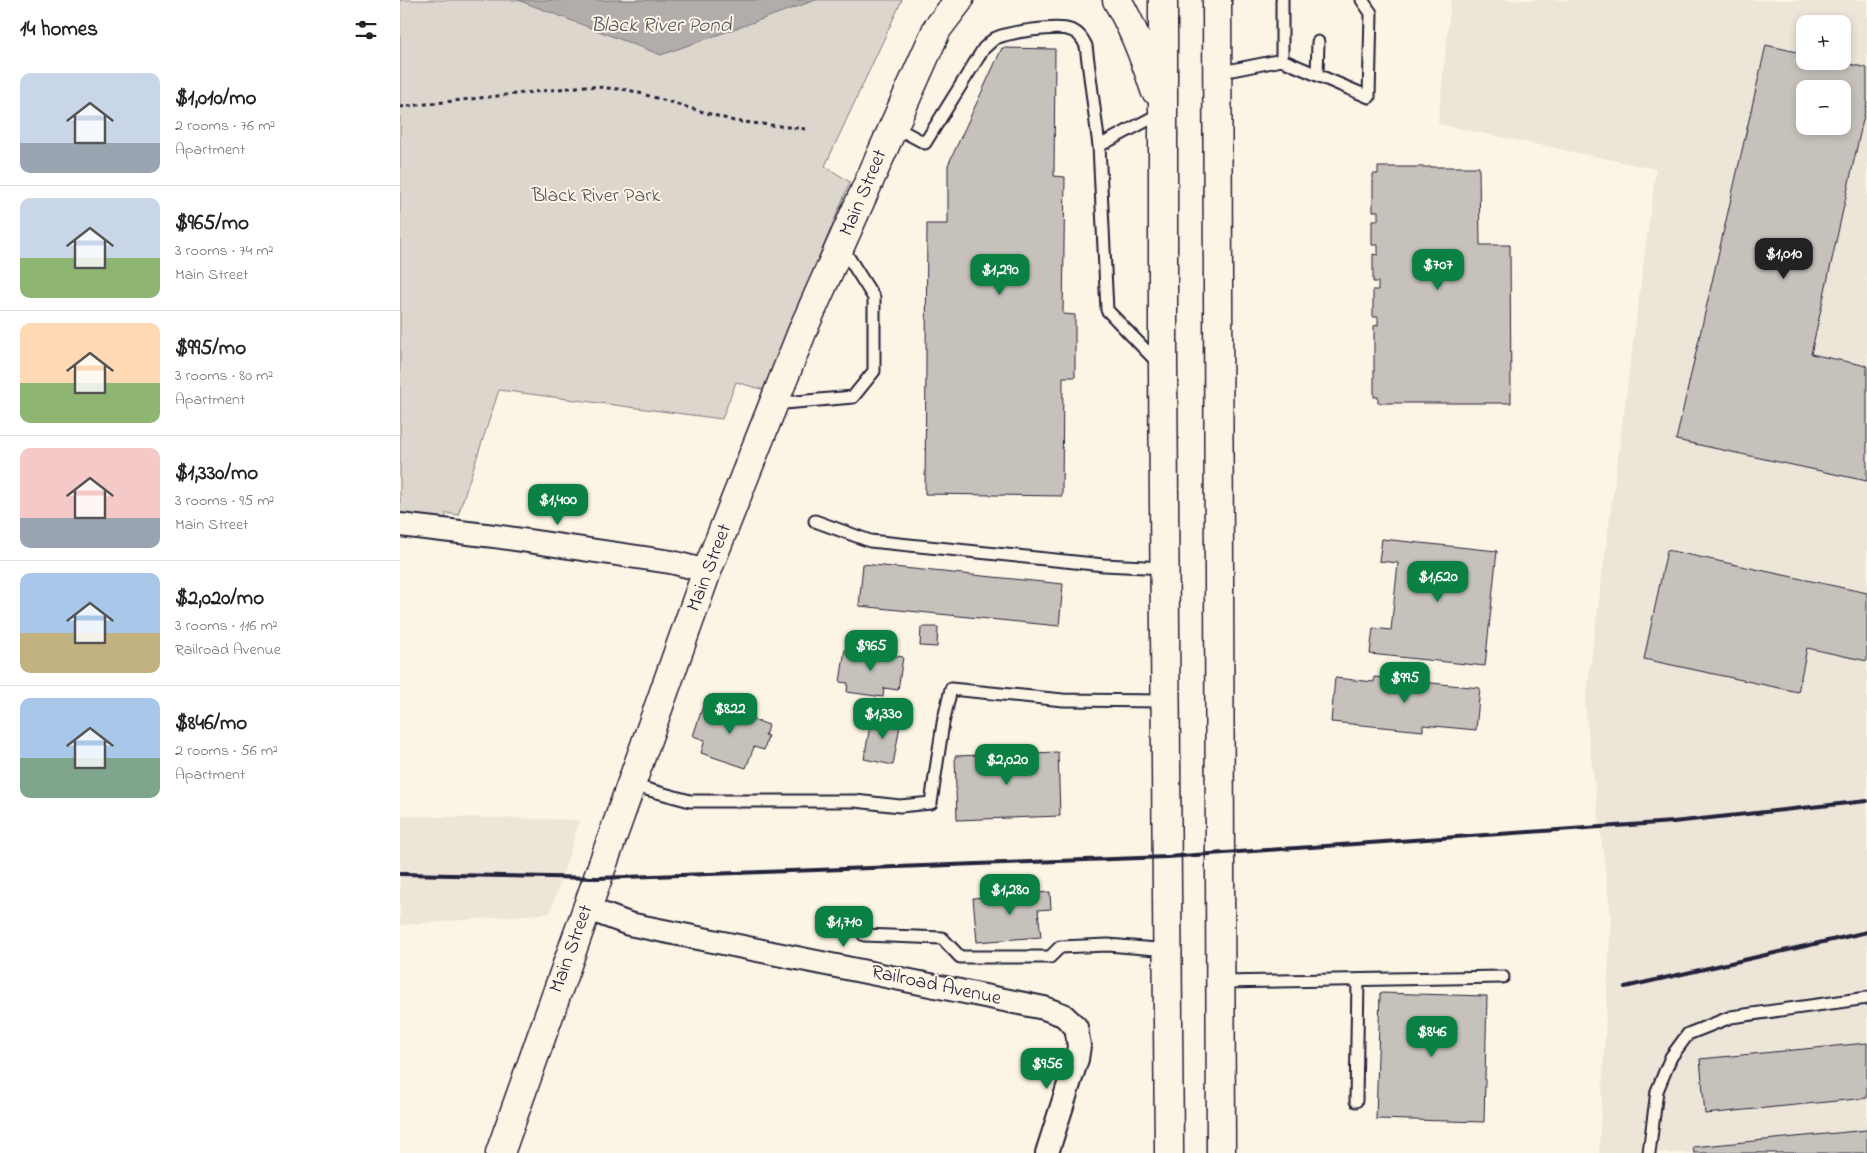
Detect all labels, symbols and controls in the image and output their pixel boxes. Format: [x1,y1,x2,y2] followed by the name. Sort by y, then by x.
[591,11,733,41] water label: Black River Pond
[20,15,98,45] text: 14 homes
[1796,15,1851,135] map controls
[1796,15,1851,70] button: +
[352,16,380,44] icon: filters
[1796,80,1851,135] button: −
[175,84,257,114] text: $1,010/mo
[60,93,120,153] icon: home
[175,114,275,138] text: 2 rooms · 76 m²
[175,138,245,162] text: Apartment
[833,145,895,241] street label: Main Street
[531,182,660,211] park label: Black River Park
[175,209,249,239] text: $965/mo
[60,218,120,278] icon: home
[1743,238,1825,280] pin: $1,010
[175,239,274,263] text: 3 rooms · 74 m²
[1766,242,1802,266] text: $1,010
[1408,248,1468,291] pin: $707
[1423,253,1453,277] text: $707
[959,254,1041,296] pin: $1,290
[981,258,1019,282] text: $1,290
[175,263,248,287] text: Main Street
[175,334,246,364] text: $995/mo
[60,343,120,403] icon: home
[175,364,273,388] text: 3 rooms · 80 m²
[175,388,245,412] text: Apartment
[175,459,258,489] text: $1,330/mo
[60,468,120,528] icon: home
[517,484,599,526] pin: $1,400
[539,488,577,512] text: $1,400
[175,489,274,513] text: 3 rooms · 95 m²
[175,513,248,537] text: Main Street
[680,520,740,616] street label: Main Street
[1397,560,1479,603] pin: $1,620
[1418,565,1458,589] text: $1,620
[175,584,264,614] text: $2,020/mo
[60,593,120,653] icon: home
[175,614,278,638] text: 3 rooms · 116 m²
[841,630,901,672] pin: $965
[856,634,886,658] text: $965
[175,638,281,662] text: Railroad Avenue
[1375,662,1435,704] pin: $995
[1391,666,1419,690] text: $995
[700,692,760,735] pin: $822
[714,697,746,721] text: $822
[842,698,924,740] pin: $1,330
[864,702,902,726] text: $1,330
[175,709,247,739] text: $846/mo
[60,718,120,778] icon: home
[175,739,278,763] text: 2 rooms · 56 m²
[966,744,1048,786] pin: $2,020
[986,748,1028,772] text: $2,020
[175,763,245,787] text: Apartment
[969,874,1051,916] pin: $1,280
[991,878,1029,902] text: $1,280
[543,901,601,997] street label: Main Street
[803,906,885,948] pin: $1,710
[826,910,862,934] text: $1,710
[868,958,1004,1014] street label: Railroad Avenue
[1402,1016,1462,1058] pin: $846
[1417,1020,1447,1044] text: $846
[1017,1048,1077,1090] pin: $956
[1032,1052,1062,1076] text: $956

